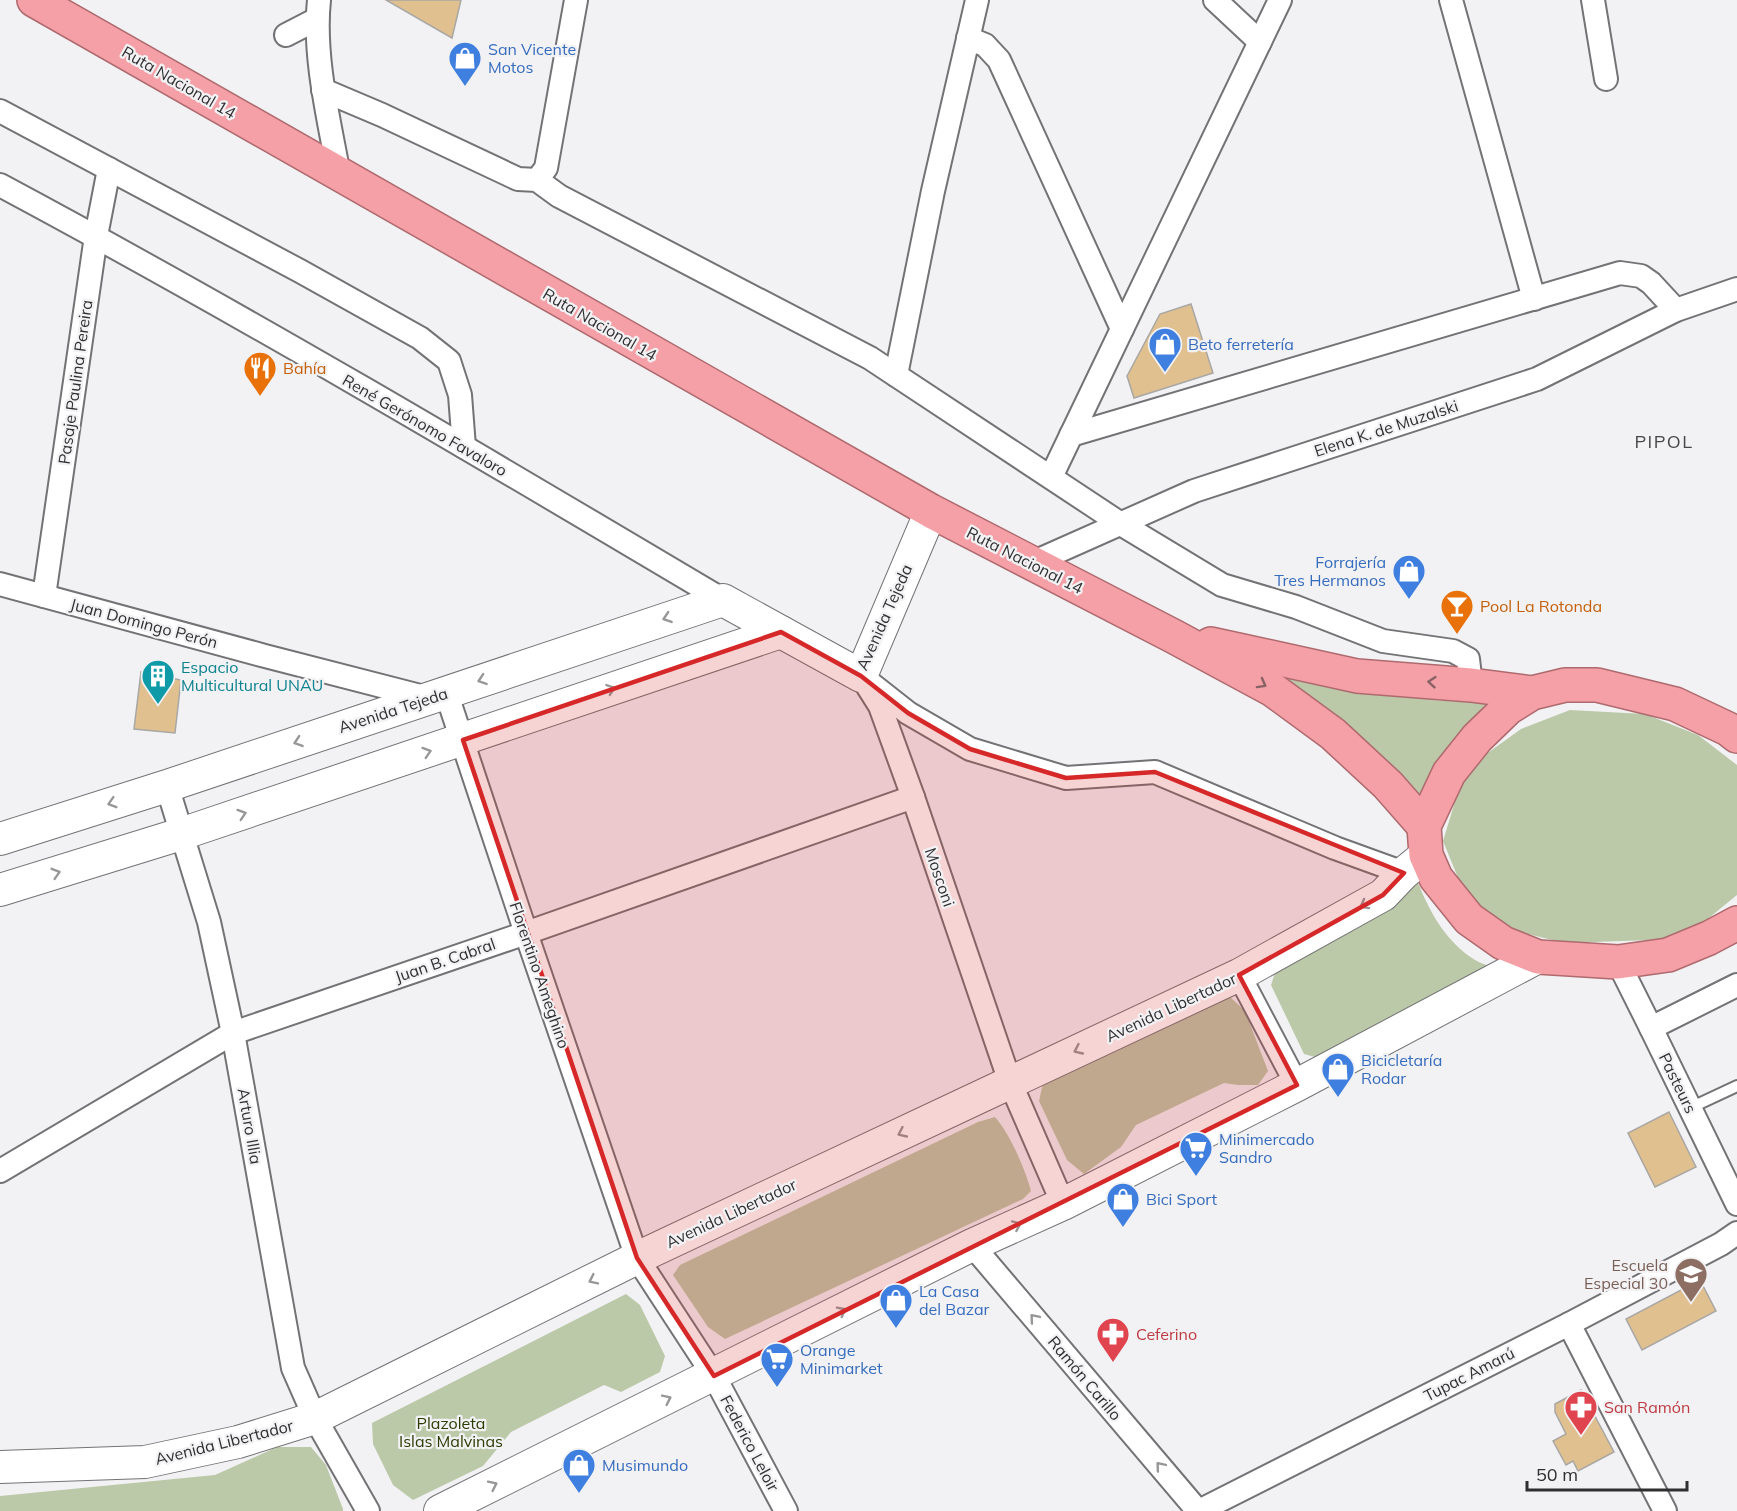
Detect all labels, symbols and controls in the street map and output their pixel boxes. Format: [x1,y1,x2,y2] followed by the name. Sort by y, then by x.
[488,39,576,77] place label: San Vicente Motos
[447,40,483,87] shop icon: San Vicente Motos
[118,41,240,123] street label: Ruta Nacional 14
[539,283,661,365] street label: Ruta Nacional 14
[54,299,96,465] street label: Pasaje Paulina Pereira
[1147,326,1183,373] shop icon: Beto ferretería
[1188,334,1294,354] place label: Beto ferretería
[242,350,278,397] restaurant icon: Bahía
[283,358,326,378] place label: Bahía
[339,370,511,480] street label: René Gerónomo Favaloro
[1311,395,1461,461] street label: Elena K. de Muzalski
[1634,430,1694,453] district label: PIPOL
[963,522,1087,598] street label: Ruta Nacional 14
[1274,552,1386,590] place label: Forrajería Tres Hermanos
[1391,553,1427,600] shop icon: Forrajería Tres Hermanos
[852,561,916,673] street label: Avenida Tejeda
[1439,588,1475,635] bar icon: Pool La Rotonda
[68,594,220,652] street label: Juan Domingo Perón
[1480,596,1602,616] place label: Pool La Rotonda
[662,611,673,623] one-way arrow
[181,657,323,695] place label: Espacio Multicultural UNAU
[140,658,176,705] building icon: Espacio Multicultural UNAU
[478,673,488,685] one-way arrow
[1427,676,1436,689] one-way arrow
[1256,677,1266,688] one-way arrow
[336,683,450,737] street label: Avenida Tejeda
[605,684,616,697] one-way arrow
[293,735,304,747] one-way arrow
[421,747,432,759] one-way arrow
[107,796,118,809] one-way arrow
[236,808,247,821] one-way arrow
[921,845,959,909] street label: Mosconi
[50,868,61,880] one-way arrow
[1360,898,1371,909] one-way arrow
[506,899,574,1051] street label: Florentino Ameghino
[392,933,498,987] street label: Juan B. Cabral
[1103,968,1240,1046] street label: Avenida Libertador
[1074,1042,1085,1054] one-way arrow
[1361,1050,1442,1088] place label: Bicicletaría Rodar
[1655,1050,1701,1116] street label: Pasteurs
[1320,1051,1356,1098] shop icon: Bicicletaría Rodar
[233,1086,267,1166] street label: Arturo Illia
[897,1125,908,1137] one-way arrow
[1219,1129,1314,1167] place label: Minimercado Sandro
[1178,1130,1214,1177] supermarket icon: Minimercado Sandro
[663,1174,800,1252] street label: Avenida Libertador
[1105,1181,1141,1228] shop icon: Bici Sport
[1146,1189,1218,1209] place label: Bici Sport
[1010,1221,1021,1233] one-way arrow
[1584,1255,1668,1293] place label: Escuela Especial 30
[1673,1256,1709,1303] school or university icon: Escuela Especial 30
[588,1272,599,1284] one-way arrow
[919,1281,990,1319] place label: La Casa del Bazar
[878,1282,914,1329] shop icon: La Casa del Bazar
[835,1307,846,1318] one-way arrow
[1030,1314,1041,1325] one-way arrow
[1095,1316,1131,1363] pharmacy icon: Ceferino
[1136,1324,1197,1344] place label: Ceferino
[1044,1332,1126,1424] street label: Ramón Carillo
[800,1340,883,1378] place label: Orange Minimarket
[759,1341,795,1388] supermarket icon: Orange Minimarket
[1420,1343,1518,1405] street label: Tupac Amarú
[1563,1389,1599,1436] pharmacy icon: San Ramón
[716,1391,784,1495] street label: Federico Leloir
[661,1394,672,1406] one-way arrow
[1604,1397,1690,1417] place label: San Ramón
[399,1413,503,1451] park label: Plazoleta Islas Malvinas
[153,1415,295,1469] street label: Avenida Libertador
[561,1447,597,1494] shop icon: Musimundo
[1527,1454,1688,1492] scale bar
[602,1455,688,1475] place label: Musimundo
[1156,1462,1167,1473] one-way arrow
[1536,1463,1578,1486] text: 50 m
[486,1481,497,1492] one-way arrow

